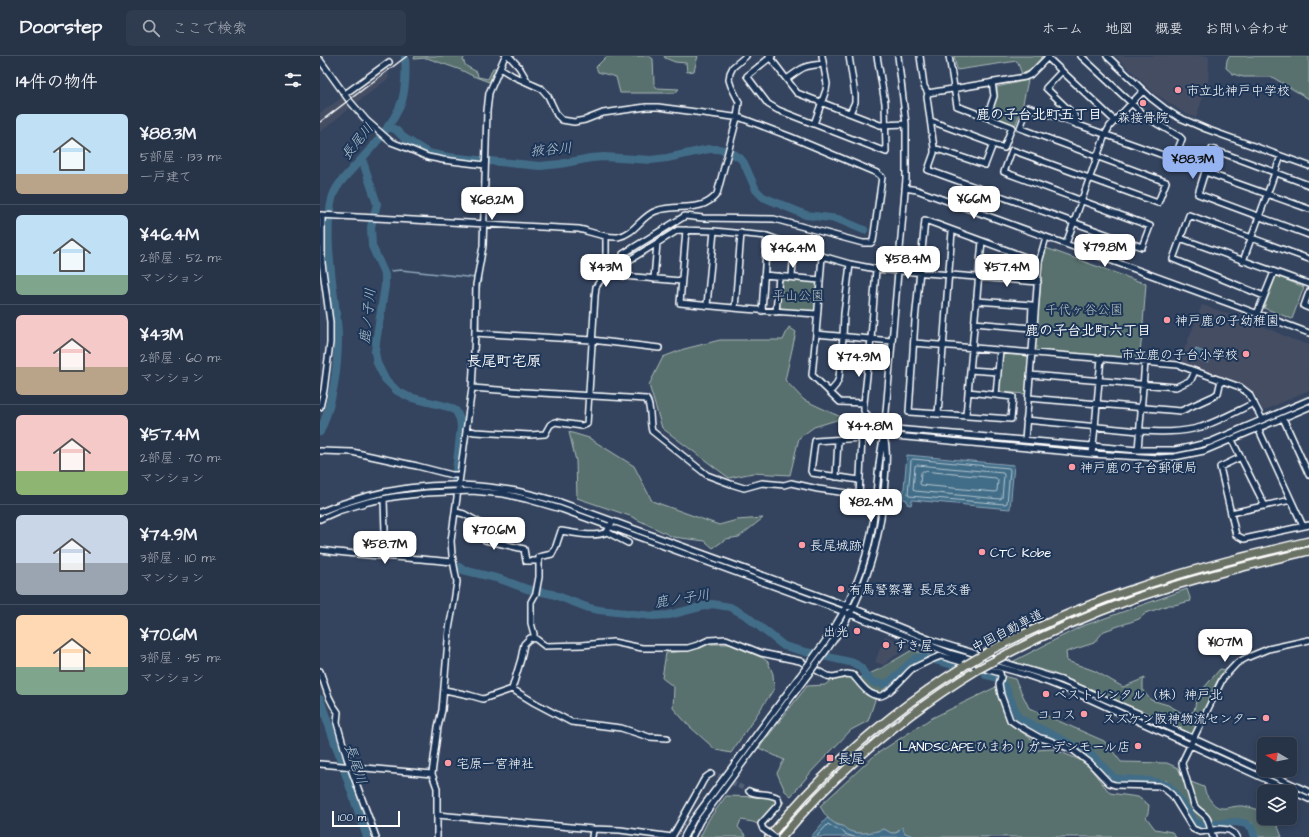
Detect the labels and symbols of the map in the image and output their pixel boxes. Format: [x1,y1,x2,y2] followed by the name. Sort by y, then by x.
[1186,82,1290,100] place label: 市立北神戸中学校
[1173,85,1183,95] marker: 市立北神戸中学校
[1138,98,1148,108] marker: 森接骨院
[976,105,1102,125] district label: 鹿の子台北町五丁目
[1117,109,1169,127] place label: 森接骨院
[337,119,379,164] water label: 長尾川
[529,138,573,162] water label: 掖谷川
[1160,146,1226,180] pin: ¥88.3M
[950,186,998,220] pin: ¥66M
[459,187,525,221] pin: ¥68.2M
[1072,234,1138,268] pin: ¥79.8M
[760,235,826,269] pin: ¥46.4M
[875,246,941,280] pin: ¥58.4M
[582,254,630,288] pin: ¥43M
[974,254,1040,288] pin: ¥57.4M
[355,287,381,345] water label: 鹿ノ子川
[772,287,824,305] park label: 平山公園
[1045,301,1123,319] park label: 千代ヶ谷公園
[1175,312,1279,330] place label: 神戸鹿の子幼稚園
[1162,315,1172,325] marker: 神戸鹿の子幼稚園
[1025,321,1151,341] district label: 鹿の子台北町六丁目
[826,344,892,378] pin: ¥74.9M
[1121,346,1238,364] place label: 市立鹿の子台小学校
[1241,349,1251,359] marker: 市立鹿の子台小学校
[466,351,542,372] district label: 長尾町宅原
[837,413,903,447] pin: ¥44.8M
[1080,459,1197,477] place label: 神戸鹿の子台郵便局
[1067,462,1077,472] marker: 神戸鹿の子台郵便局
[838,489,904,523] pin: ¥82.4M
[461,517,527,551] pin: ¥70.6M
[352,531,418,565] pin: ¥58.7M
[810,537,862,555] place label: 長尾城跡
[797,540,807,550] marker: 長尾城跡
[990,544,1051,562] place label: CTC Kobe
[977,547,987,557] marker: CTC Kobe
[849,581,971,599] place label: 有馬警察署 長尾交番
[836,584,846,594] marker: 有馬警察署 長尾交番
[653,585,711,613] water label: 鹿ノ子川
[969,605,1046,657] street label: 中国自動車道
[823,623,849,641] place label: 出光
[852,626,862,636] marker: 出光
[1197,629,1253,663] pin: ¥107M
[894,637,933,655] place label: すき屋
[881,640,891,650] marker: すき屋
[1054,686,1223,704] place label: ベストレンタル（株）神戸北
[1041,689,1051,699] marker: ベストレンタル（株）神戸北
[1037,706,1076,724] place label: ココス
[1079,709,1089,719] marker: ココス
[1103,710,1258,728] place label: スズケン阪神物流センター
[1261,713,1271,723] marker: スズケン阪神物流センター
[1257,737,1297,777] north arrow
[899,738,1130,756] place label: LANDSCAPEひまわりガーデンモール店
[339,741,371,787] water label: 長尾川
[1133,741,1143,751] marker: LANDSCAPEひまわりガーデンモール店
[838,750,864,768] place label: 長尾
[825,753,835,763] marker: 長尾
[456,755,534,773] place label: 宅原一宮神社
[443,758,453,768] marker: 宅原一宮神社
[332,809,400,828] scale bar

